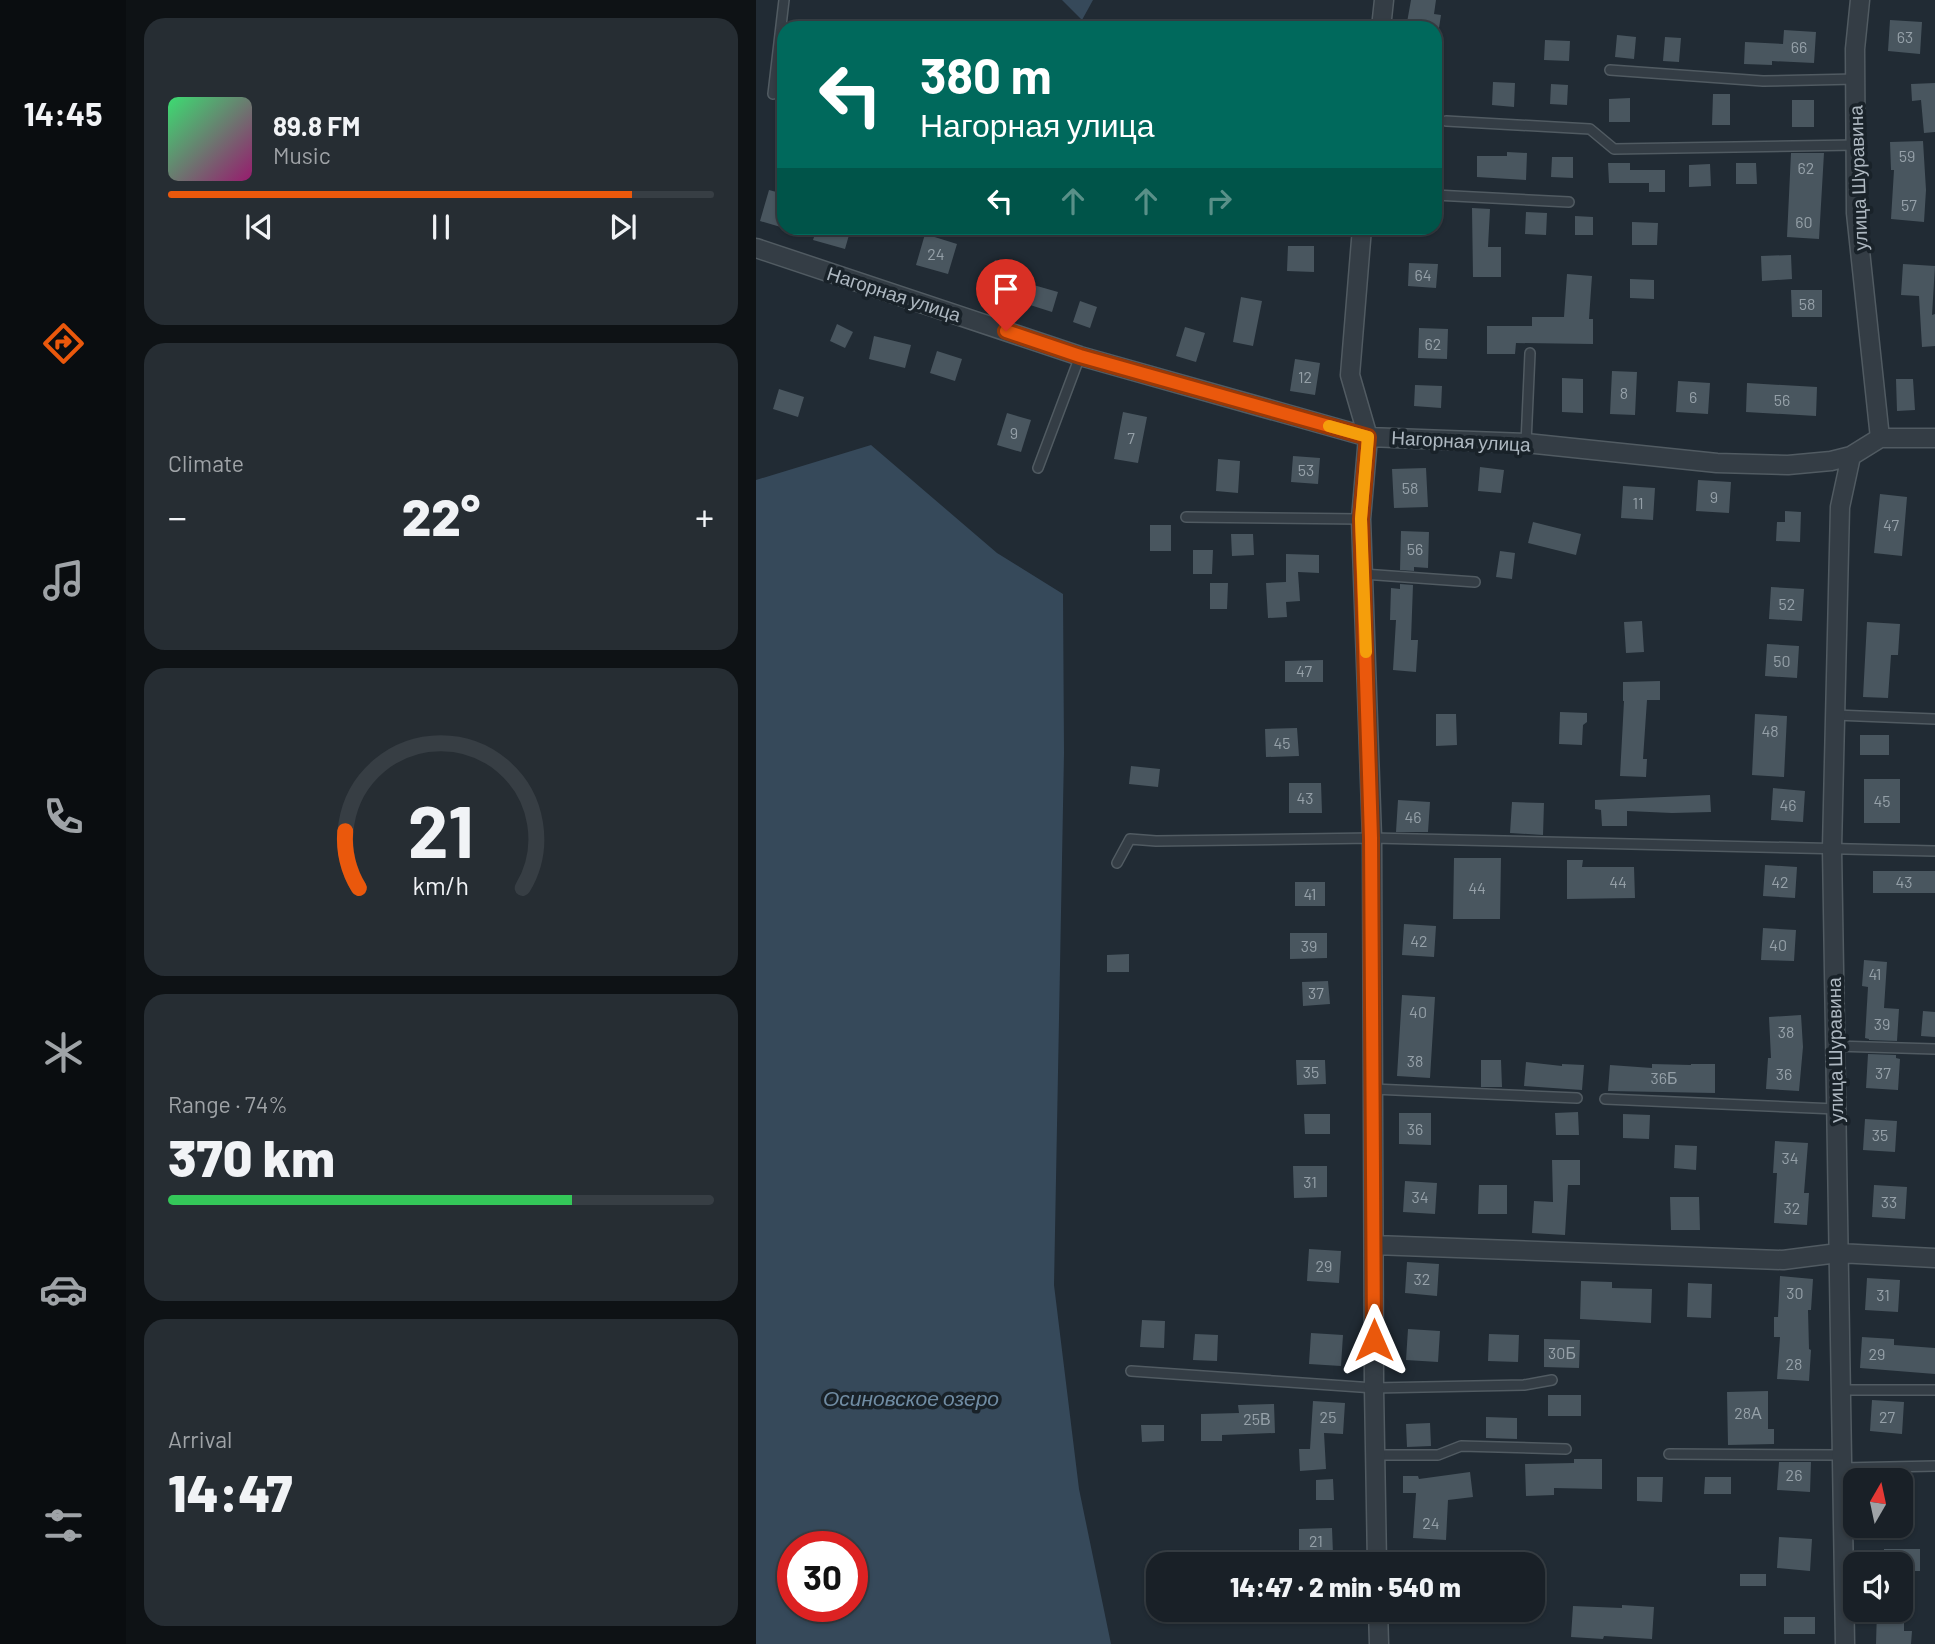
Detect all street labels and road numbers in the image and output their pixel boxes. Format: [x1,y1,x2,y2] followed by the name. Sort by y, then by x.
[1843,104,1872,251] street label: улица Шуравина
[824,261,964,326] street label: Нагорная улица
[1391,425,1532,456] street label: Нагорная улица
[1822,977,1847,1123] street label: улица Шуравина

